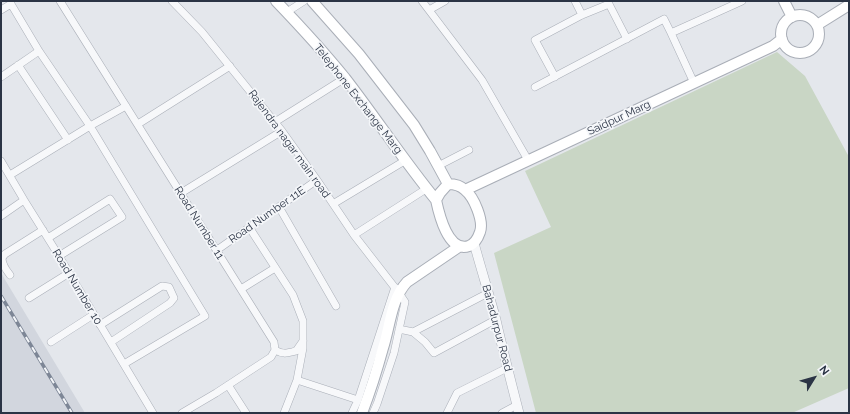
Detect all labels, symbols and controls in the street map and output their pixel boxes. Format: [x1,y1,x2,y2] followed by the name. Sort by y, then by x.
[311,41,405,157] street label: Telephone Exchange Marg
[245,87,333,201] street label: Rajendra nagar main road
[585,98,653,138] street label: Saidpur Marg
[171,184,227,262] street label: Road Number 11
[226,184,308,246] street label: Road Number 11E
[49,247,105,327] street label: Road Number 10
[479,283,515,373] street label: Bahadurpur Road
[794,358,834,398] north arrow
[816,363,832,378] text: N

